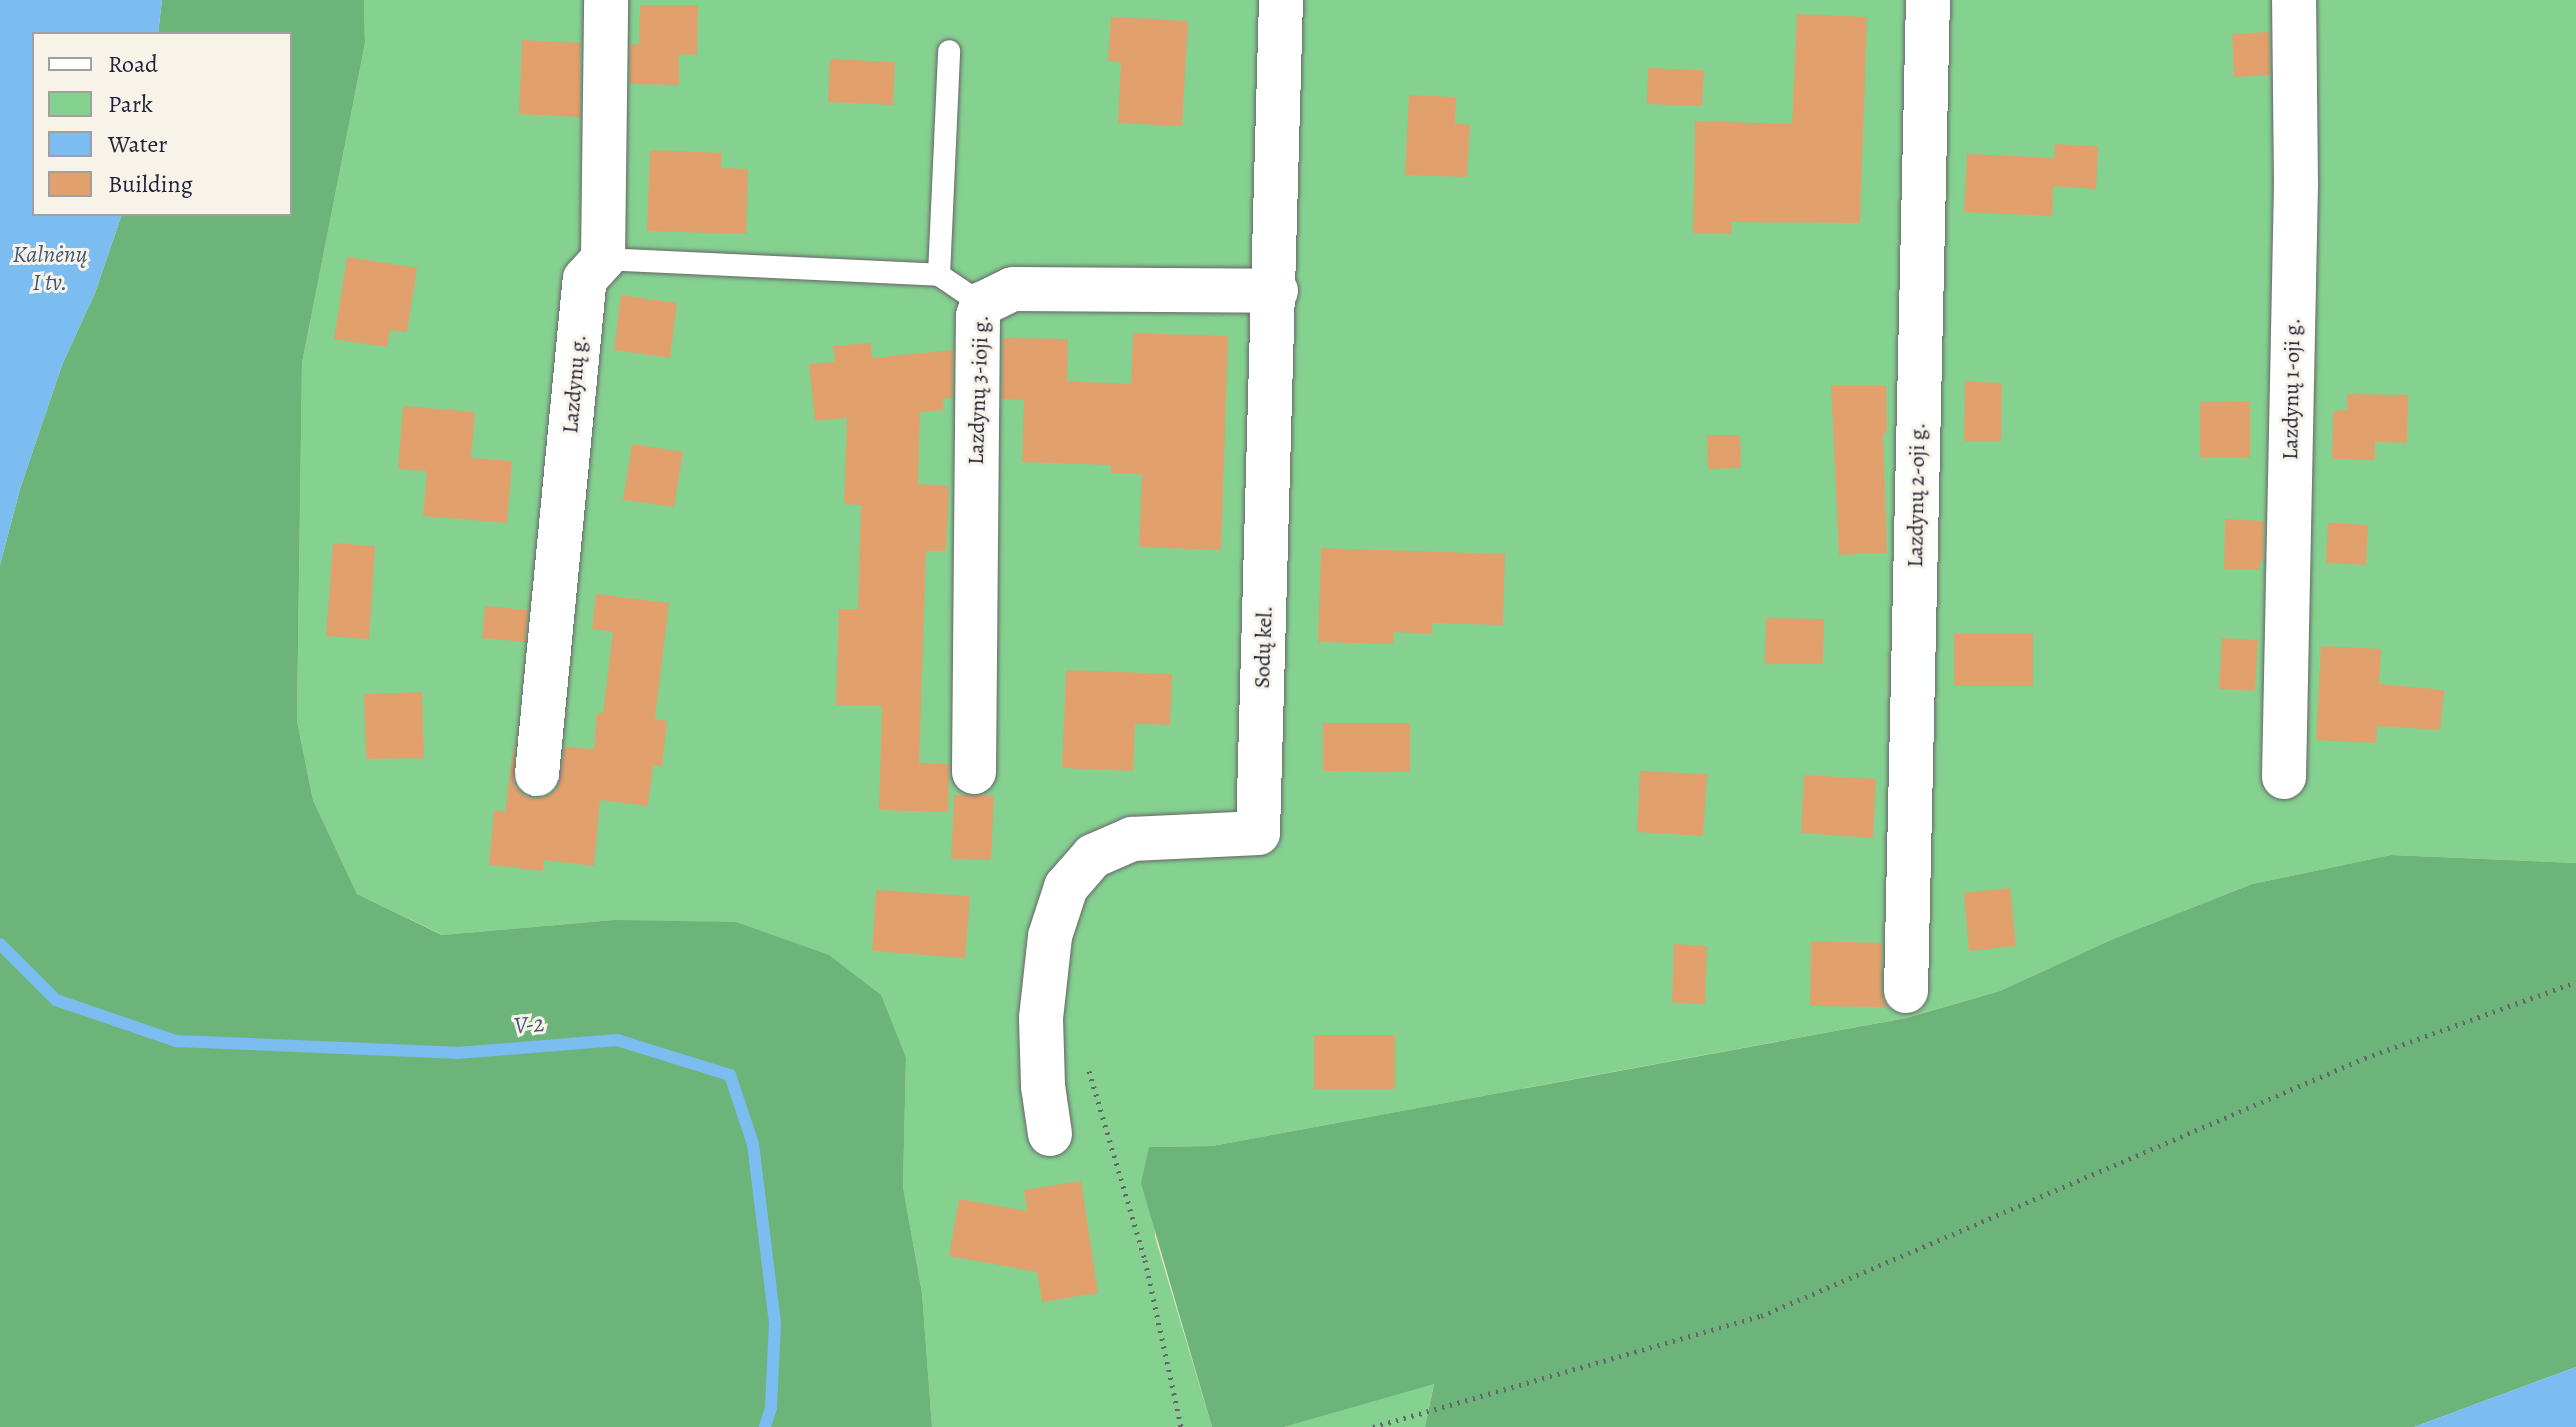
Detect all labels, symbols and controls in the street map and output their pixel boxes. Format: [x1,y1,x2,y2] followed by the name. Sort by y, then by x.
[32,32,292,216] legend
[108,48,158,80] text: Road
[108,88,153,120] text: Park
[108,128,168,160] text: Water
[108,168,193,200] text: Building
[13,241,87,297] water label: Kalnėnų I tv.
[963,315,995,465] street label: Lazdynų 3-ioji g.
[2278,318,2306,460] street label: Lazdynų 1-oji g.
[558,333,592,435] street label: Lazdynų g.
[1903,422,1931,568] street label: Lazdynų 2-oji g.
[1249,605,1279,689] street label: Sodų kel.
[513,1009,545,1041] water label: V-2

